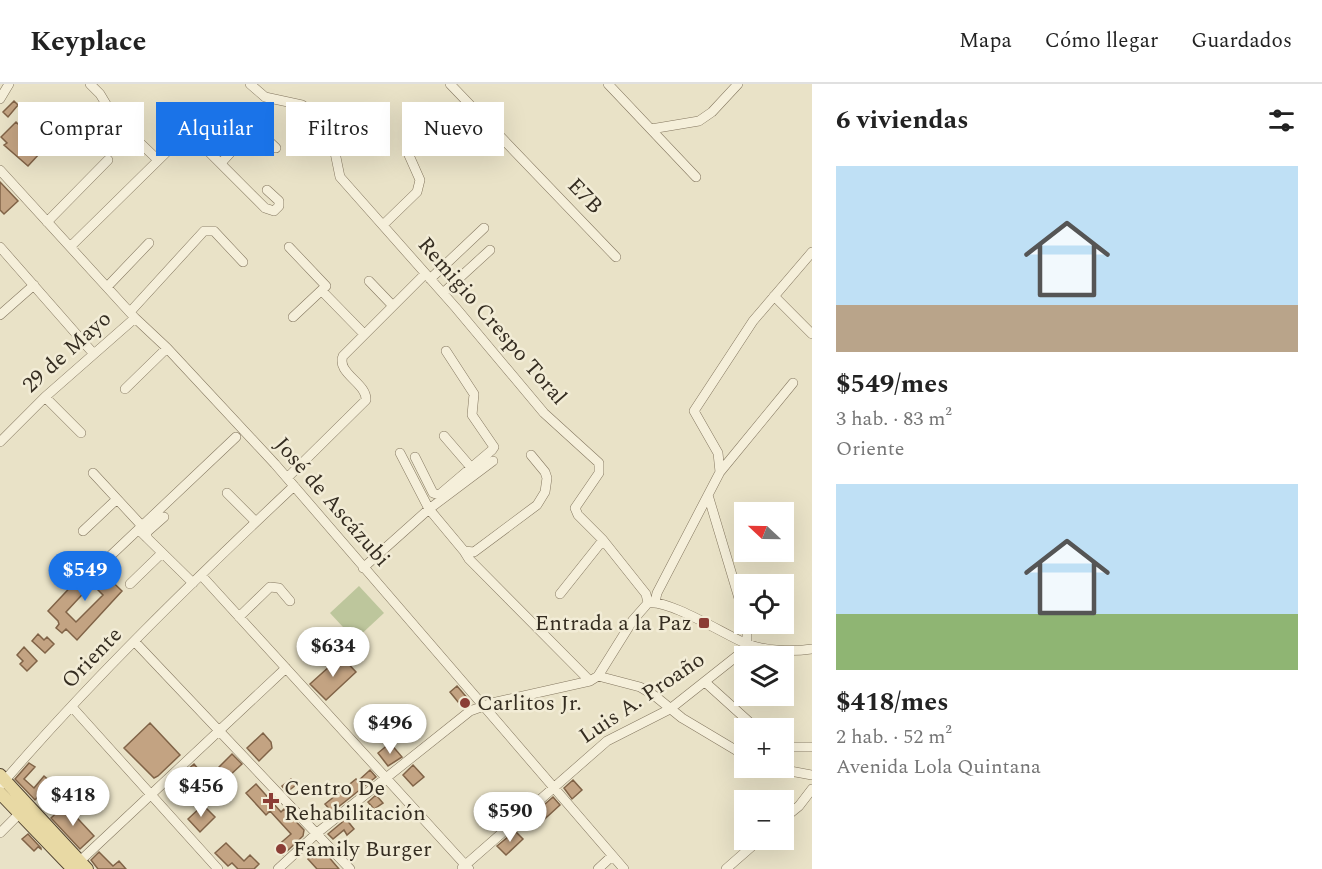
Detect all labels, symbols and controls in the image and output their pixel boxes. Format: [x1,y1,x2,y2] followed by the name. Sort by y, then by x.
[30,20,146,63] text: Keyplace
[959,25,1012,57] text: Mapa
[1045,25,1158,57] text: Cómo llegar
[1191,25,1292,57] text: Guardados
[836,100,969,140] text: 6 viviendas
[18,102,144,156] chip: Comprar
[156,102,274,156] chip: Alquilar
[286,102,390,156] chip: Filtros
[402,102,504,156] chip: Nuevo
[1265,104,1298,137] icon: filters
[559,170,611,222] street label: E7B
[1013,205,1121,313] icon: home
[409,230,575,412] street label: Remigio Crespo Toral
[15,303,119,401] street label: 29 de Mayo
[836,364,949,404] text: $549/mes
[836,404,952,434] text: 3 hab. · 83 m²
[266,430,398,574] street label: José de Ascázubi
[836,434,904,464] text: Oriente
[734,502,794,562] north arrow
[734,502,794,850] map controls
[1013,523,1121,631] icon: home
[49,551,121,602] pin: $549
[63,555,107,585] text: $549
[734,574,794,634] button: locate
[535,607,692,640] place label: Entrada a la Paz
[697,616,711,630] marker: Entrada a la Paz
[54,619,130,697] street label: Oriente
[297,627,369,678] pin: $634
[311,631,355,661] text: $634
[572,644,712,752] street label: Luis A. Proaño
[734,646,794,706] button: layers
[836,682,949,722] text: $418/mes
[477,687,582,720] place label: Carlitos Jr.
[458,696,472,710] marker: Carlitos Jr.
[354,704,426,755] pin: $496
[368,708,412,738] text: $496
[734,718,794,778] button: +
[836,722,952,752] text: 2 hab. · 52 m²
[836,752,1041,782] text: Avenida Lola Quintana
[165,767,237,818] pin: $456
[179,771,223,801] text: $456
[284,772,426,830] place label: Centro De Rehabilitación
[37,776,109,827] pin: $418
[51,780,95,810] text: $418
[734,790,794,850] button: −
[262,792,280,810] marker: Centro De Rehabilitación
[474,792,546,843] pin: $590
[488,796,532,826] text: $590
[293,833,432,866] place label: Family Burger
[274,842,288,856] marker: Family Burger

